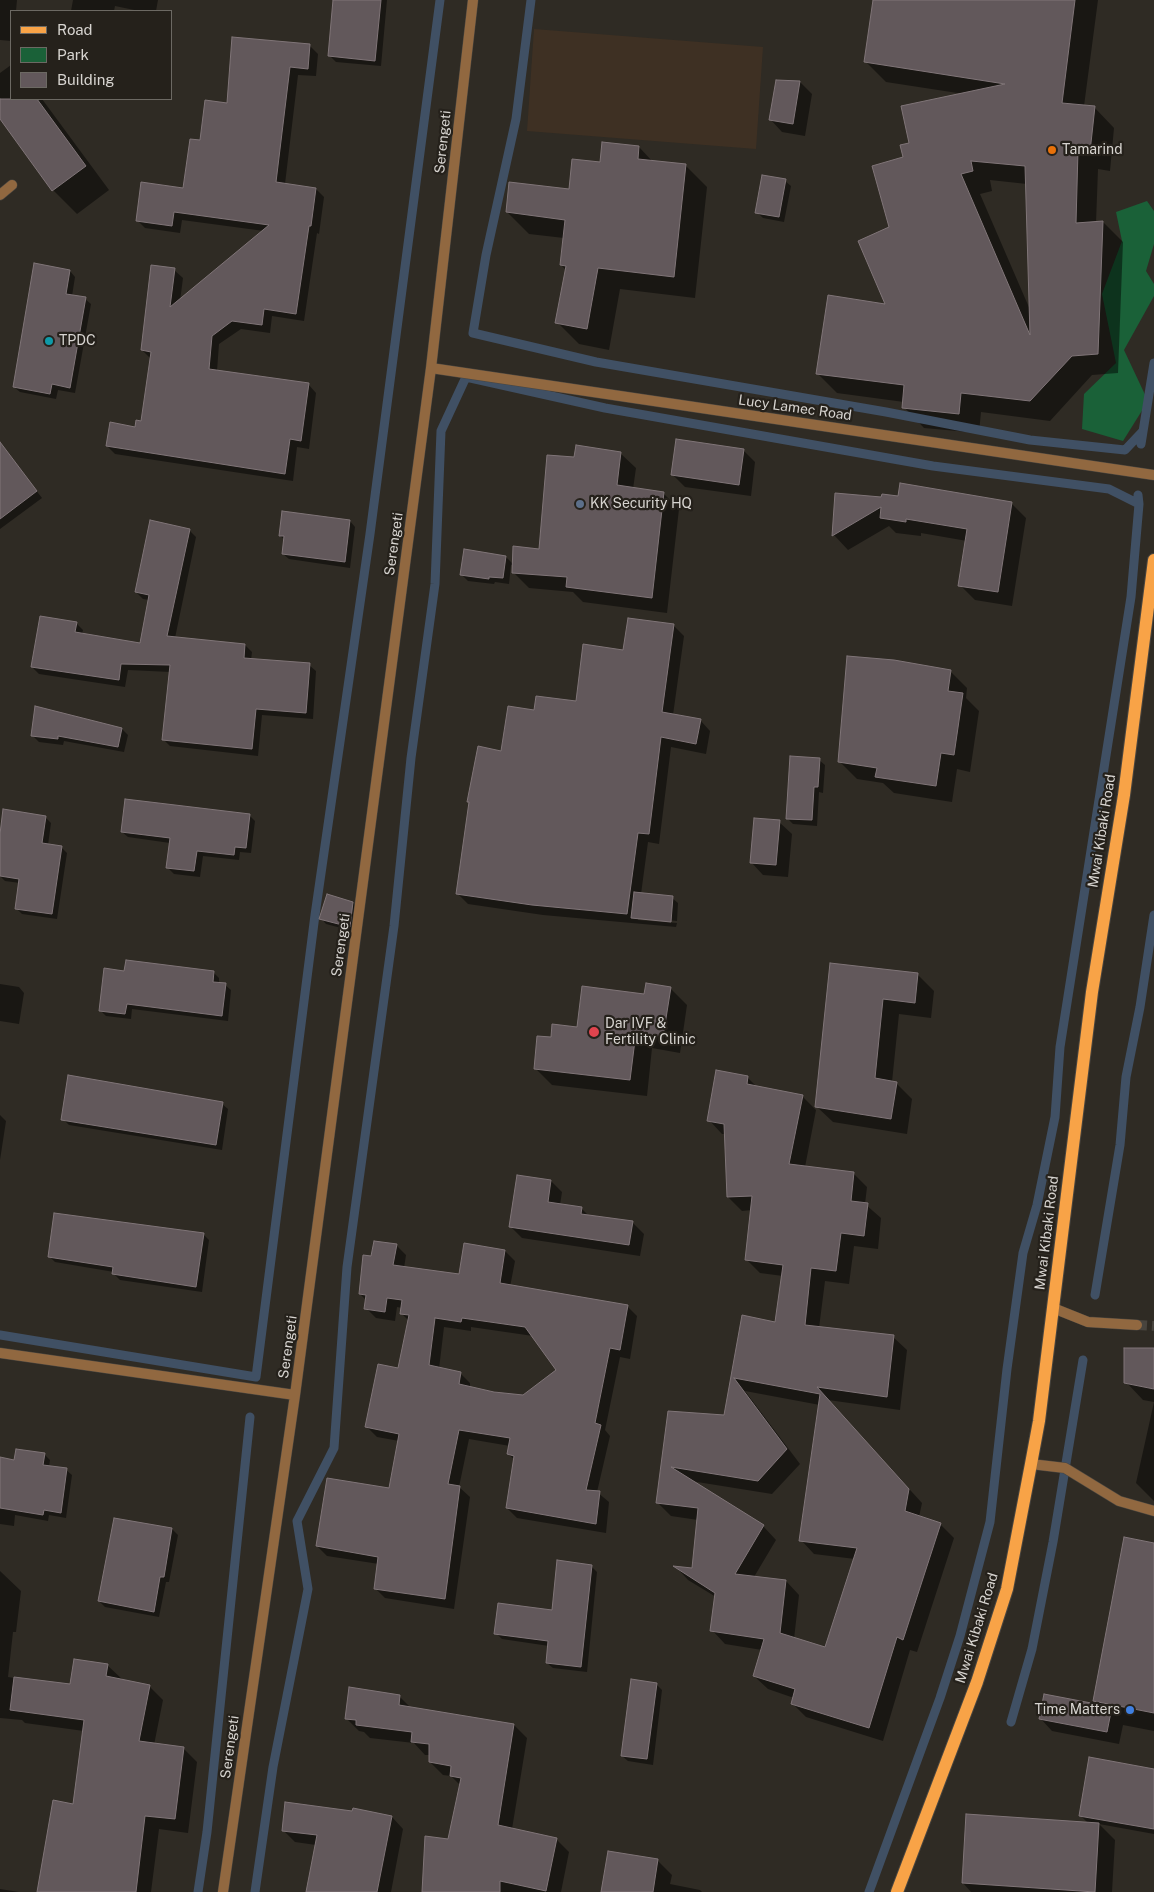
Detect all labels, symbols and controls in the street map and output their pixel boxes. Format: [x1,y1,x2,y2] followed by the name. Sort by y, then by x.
[10,10,172,100] legend
[57,21,93,38] text: Road
[57,46,89,63] text: Park
[57,71,115,88] text: Building
[431,109,455,175] street label: Serengeti
[1062,142,1123,158] place label: Tamarind
[1046,144,1058,156] marker: Tamarind
[59,333,96,349] place label: TPDC
[43,335,55,347] marker: TPDC
[737,392,853,424] street label: Lucy Lamec Road
[590,496,692,512] place label: KK Security HQ
[574,498,586,510] marker: KK Security HQ
[381,511,407,577] street label: Serengeti
[1085,773,1119,889] street label: Mwai Kibaki Road
[328,912,354,978] street label: Serengeti
[605,1016,696,1048] place label: Dar IVF & Fertility Clinic
[587,1025,601,1039] marker: Dar IVF & Fertility Clinic
[1032,1175,1062,1291] street label: Mwai Kibaki Road
[275,1314,301,1380] street label: Serengeti
[952,1571,1002,1685] street label: Mwai Kibaki Road
[1034,1702,1120,1718] place label: Time Matters
[1124,1704,1136,1716] marker: Time Matters
[217,1714,243,1780] street label: Serengeti

